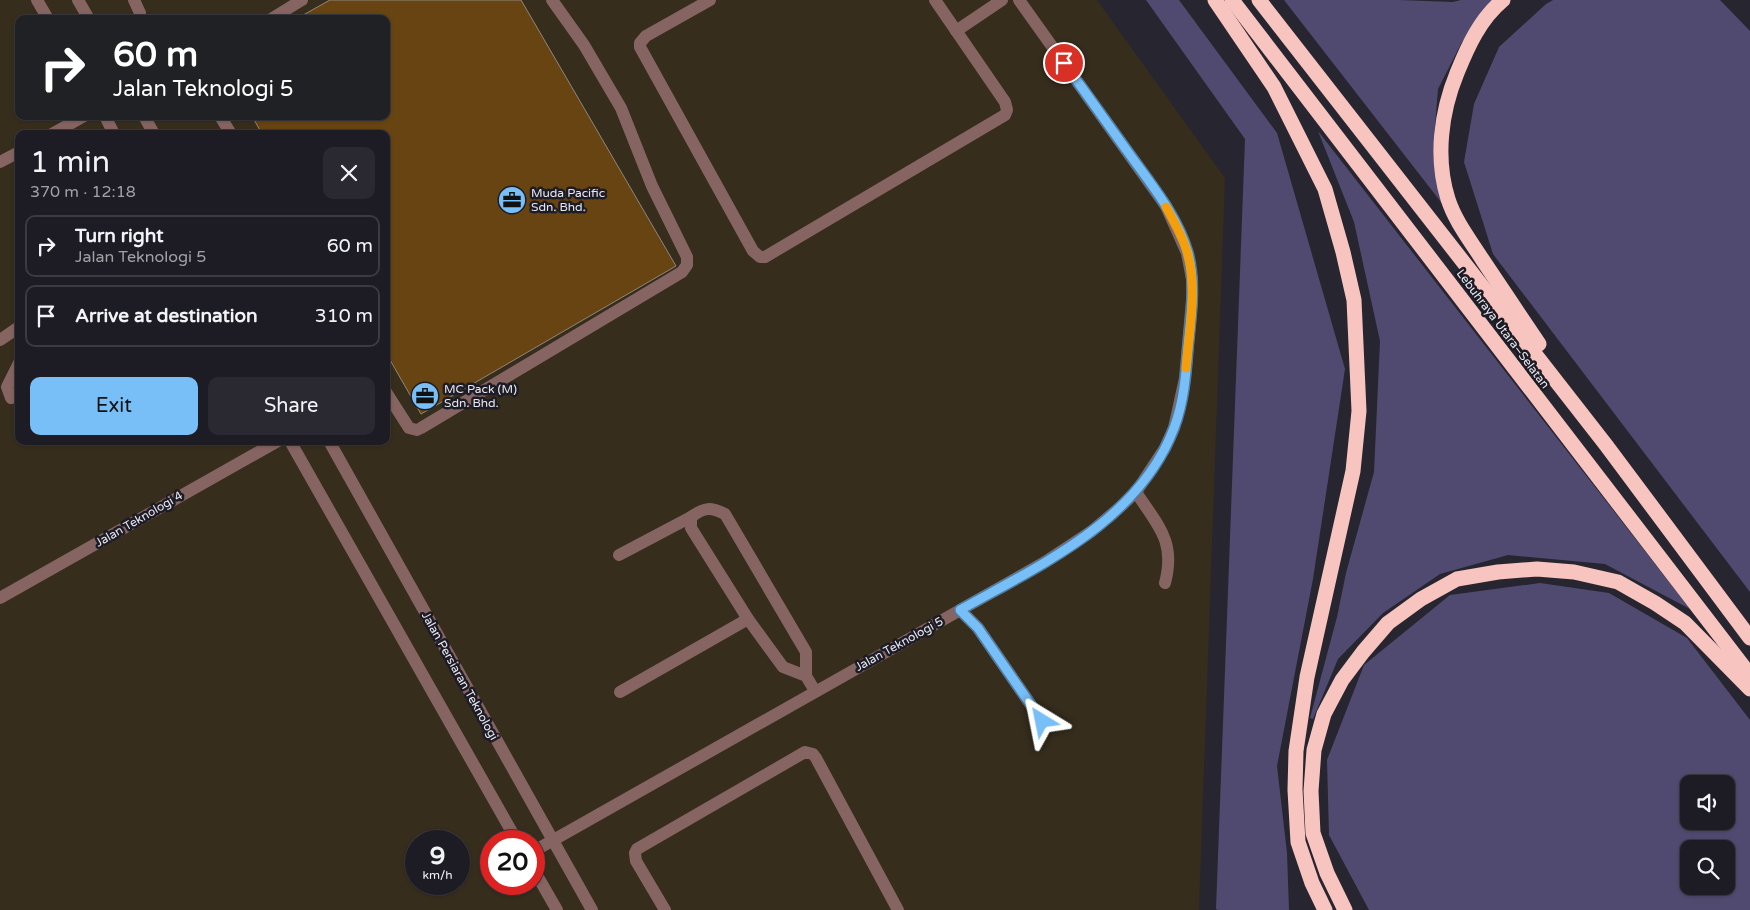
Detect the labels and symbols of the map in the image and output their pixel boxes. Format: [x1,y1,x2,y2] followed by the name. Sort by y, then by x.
[1043,42,1085,84] pin
[497,185,527,215] office icon: Muda Pacific Sdn. Bhd.
[531,186,605,214] place label: Muda Pacific Sdn. Bhd.
[1454,267,1552,391] street label: Lebuhraya Utara–Selatan
[410,381,440,411] office icon: MC Pack (M) Sdn. Bhd.
[444,382,517,410] place label: MC Pack (M) Sdn. Bhd.
[93,488,186,550] street label: Jalan Teknologi 4
[419,609,501,743] street label: Jalan Persiaran Teknologi
[853,614,945,674] street label: Jalan Teknologi 5
[1015,694,1067,746] position arrow
[480,830,545,895] speed limit sign: 20

